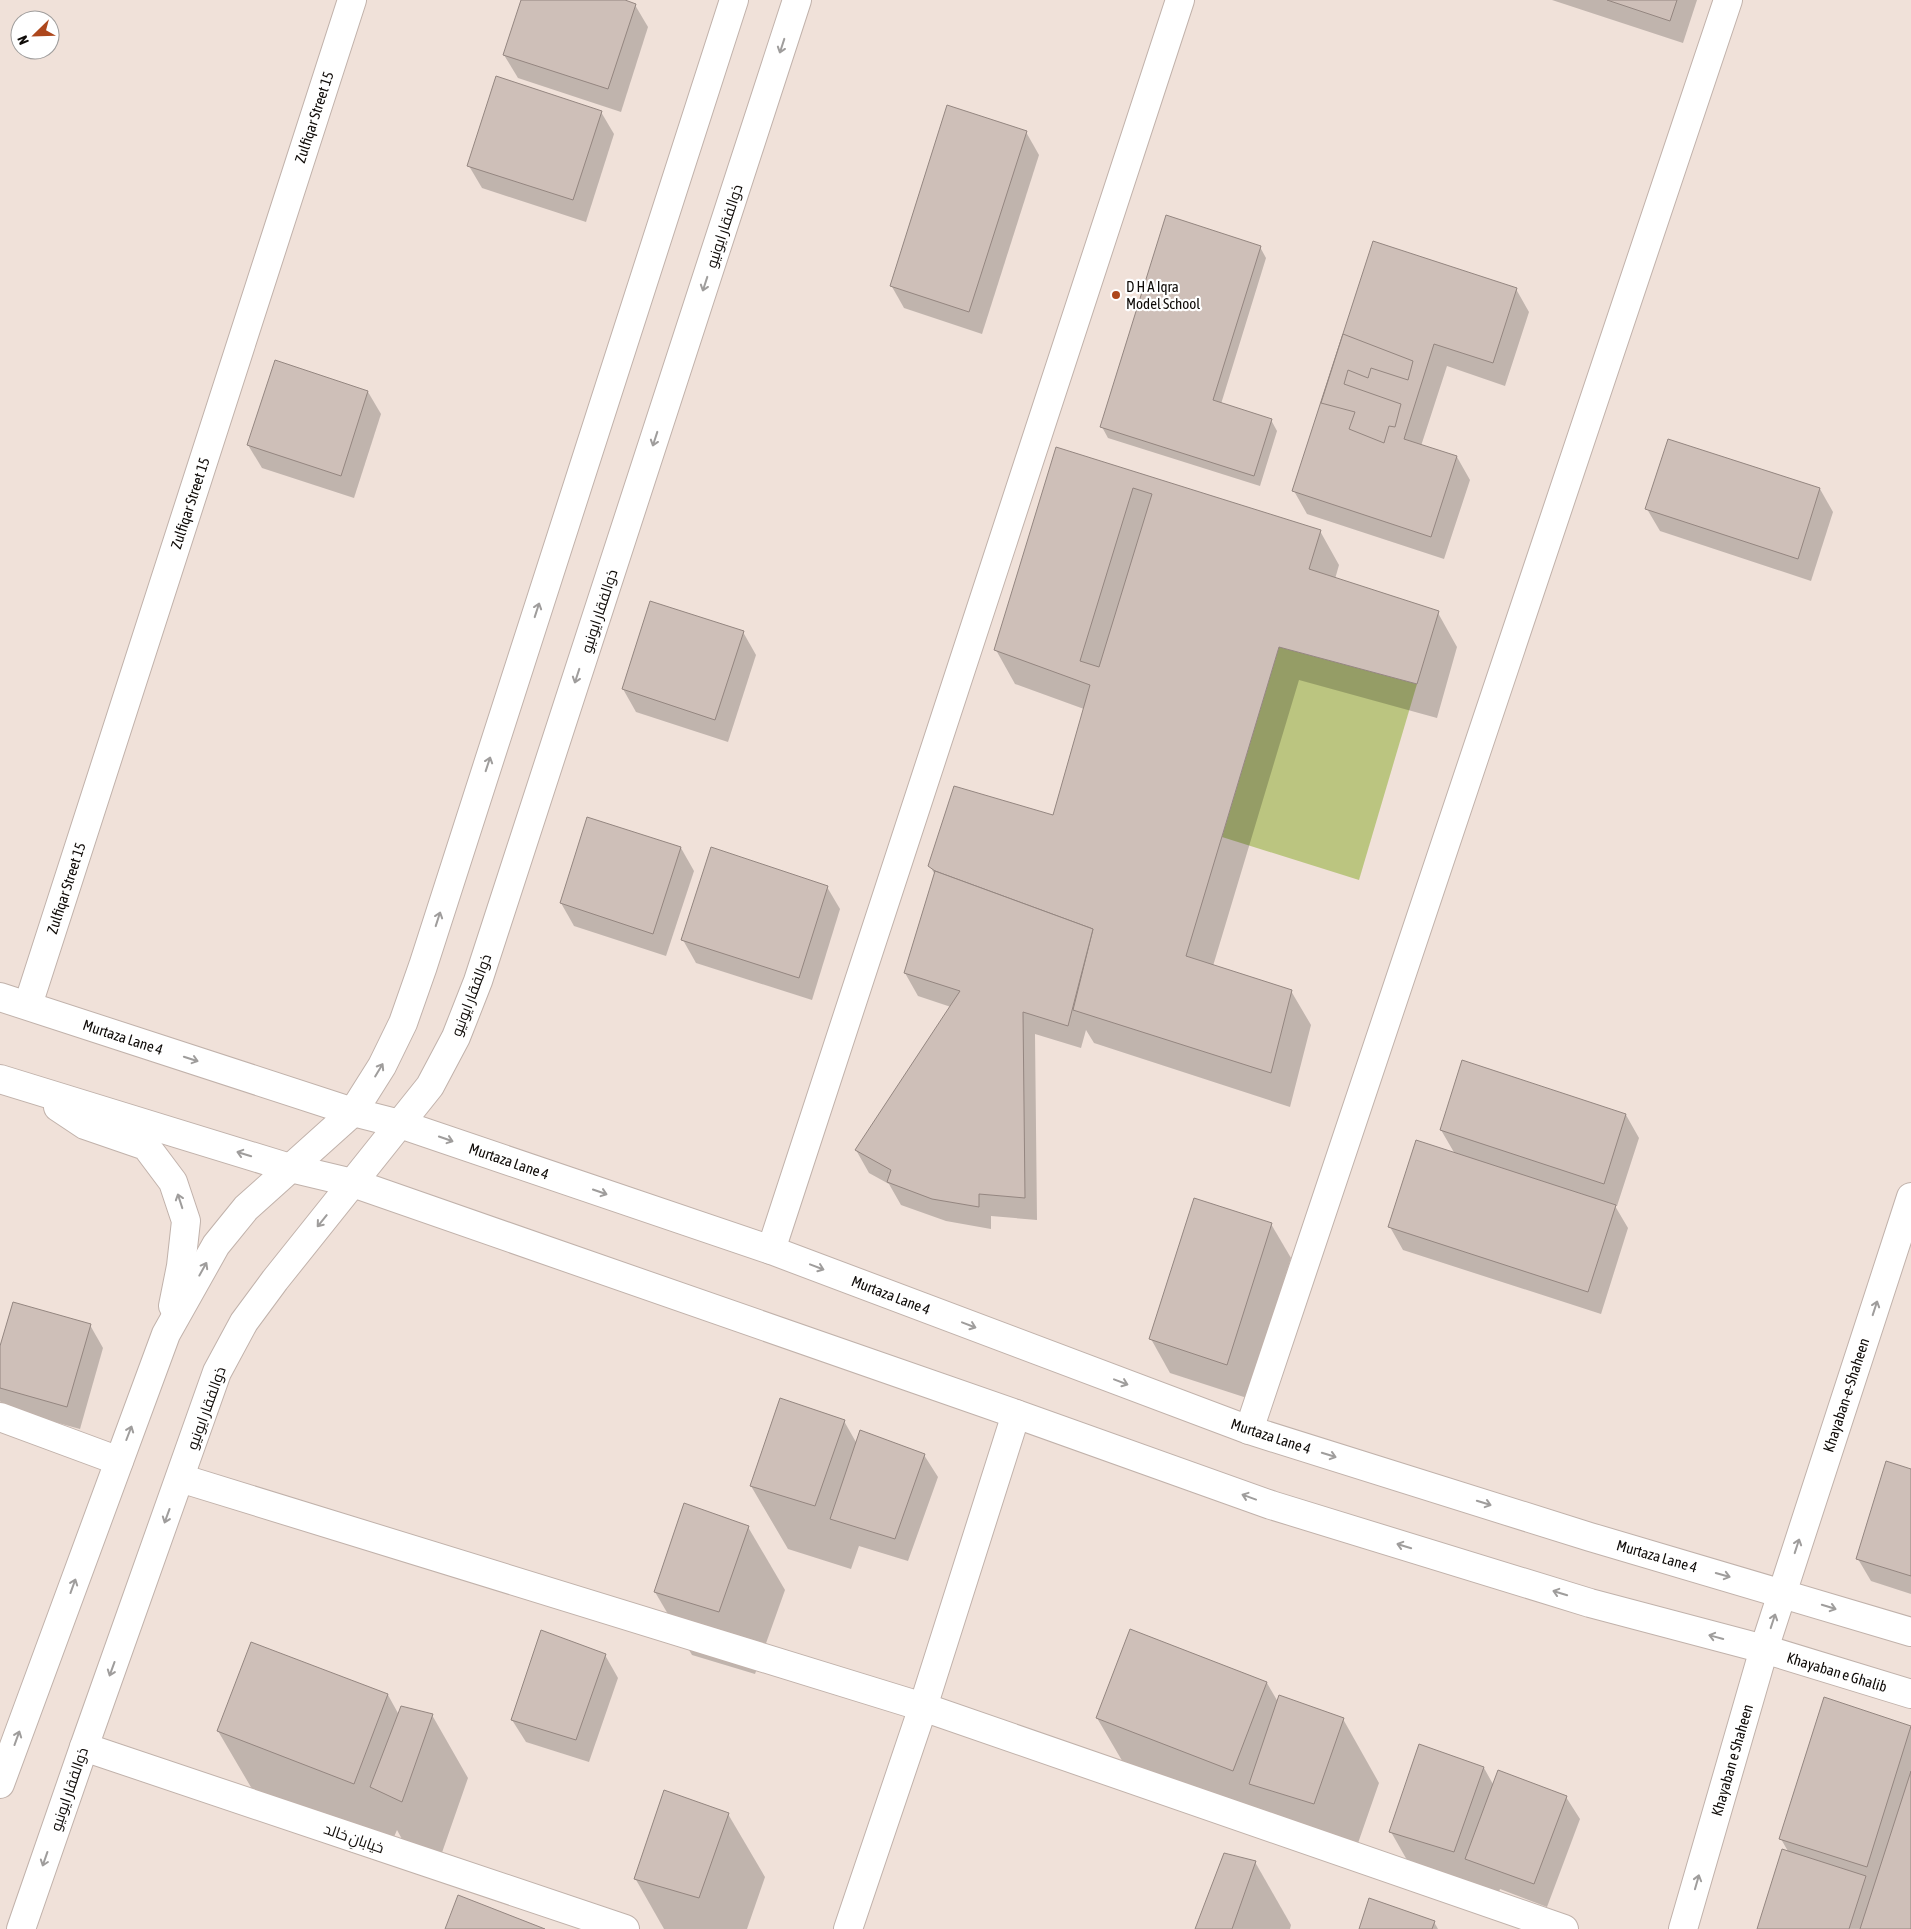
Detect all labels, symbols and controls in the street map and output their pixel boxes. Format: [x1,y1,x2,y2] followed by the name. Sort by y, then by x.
[10,10,60,60] north arrow
[14,33,32,47] text: N
[777,38,786,54] one-way arrow
[291,69,337,165] street label: Zulfiqar Street 15
[702,182,746,270] street label: ذوالفقار ایونیو
[700,276,709,291] one-way arrow
[1126,278,1200,312] place label: D H A Iqra Model School
[1110,289,1122,301] marker: D H A Iqra Model School
[649,430,659,446] one-way arrow
[167,455,213,551] street label: Zulfiqar Street 15
[577,567,621,655] street label: ذوالفقار ایونیو
[533,602,543,618] one-way arrow
[572,668,582,684] one-way arrow
[483,757,493,773] one-way arrow
[43,840,89,936] street label: Zulfiqar Street 15
[433,911,443,927] one-way arrow
[447,951,495,1039] street label: ذوالفقار ایونیو
[81,1016,165,1058] street label: Murtaza Lane 4
[183,1054,199,1064] one-way arrow
[375,1064,385,1078] one-way arrow
[438,1135,454,1145] one-way arrow
[467,1139,551,1183] street label: Murtaza Lane 4
[236,1148,252,1158] one-way arrow
[592,1188,607,1197] one-way arrow
[174,1193,184,1209] one-way arrow
[317,1214,328,1227] one-way arrow
[198,1263,208,1277] one-way arrow
[809,1263,824,1273] one-way arrow
[849,1272,933,1318] street label: Murtaza Lane 4
[1870,1301,1880,1317] one-way arrow
[961,1321,976,1330] one-way arrow
[1820,1336,1872,1454] street label: Khayaban-e-Shaheen
[183,1364,230,1452] street label: ذوالفقار ایونیو
[1113,1378,1128,1387] one-way arrow
[1229,1415,1313,1457] street label: Murtaza Lane 4
[125,1426,134,1441] one-way arrow
[1320,1450,1336,1460] one-way arrow
[1242,1492,1258,1501] one-way arrow
[1475,1499,1491,1509] one-way arrow
[162,1508,171,1523] one-way arrow
[1615,1536,1699,1576] street label: Murtaza Lane 4
[1793,1539,1802,1554] one-way arrow
[1397,1540,1413,1550] one-way arrow
[1715,1571,1731,1581] one-way arrow
[69,1578,78,1594] one-way arrow
[1552,1588,1568,1598] one-way arrow
[1820,1602,1836,1612] one-way arrow
[1768,1613,1778,1629] one-way arrow
[1709,1631,1725,1641] one-way arrow
[1785,1649,1889,1695] street label: Khayaban e Ghalib
[107,1661,116,1676] one-way arrow
[1708,1702,1756,1818] street label: Khayaban e Shaheen
[13,1731,22,1746] one-way arrow
[47,1745,92,1833] street label: ذوالفقار ایونیو
[321,1820,386,1858] street label: خیابانِ خالد
[40,1851,49,1866] one-way arrow
[1692,1875,1702,1891] one-way arrow

